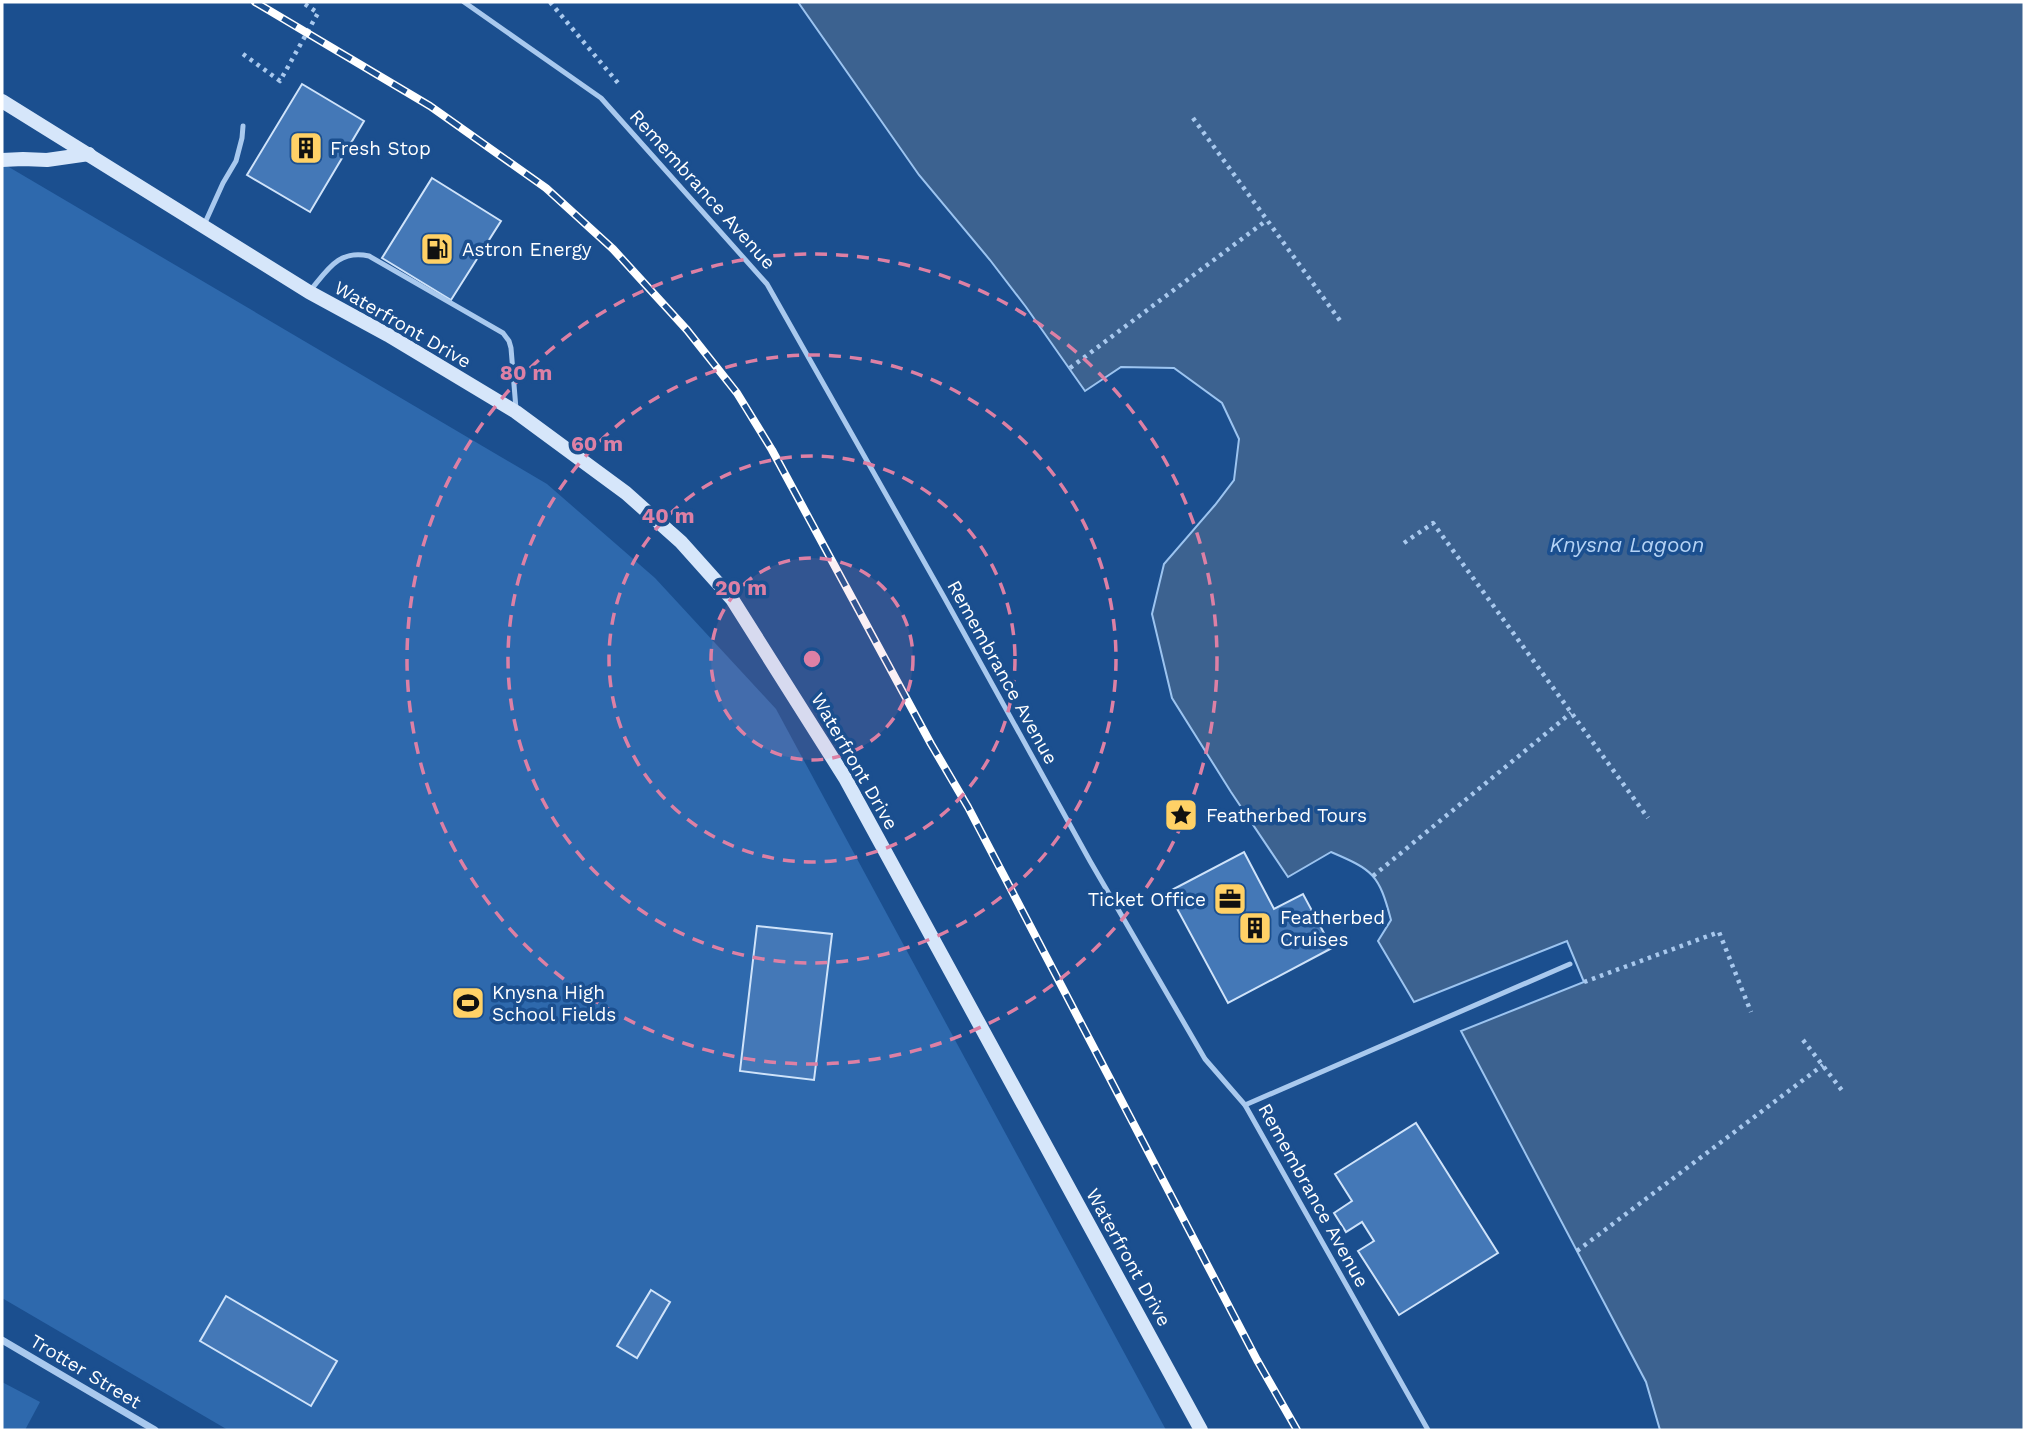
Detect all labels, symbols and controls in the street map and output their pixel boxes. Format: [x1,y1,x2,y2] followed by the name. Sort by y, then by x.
[625,105,780,274] street label: Remembrance Avenue
[287,129,325,167] building icon: Fresh Stop
[330,137,431,160] place label: Fresh Stop
[418,230,456,268] fuel station icon: Astron Energy
[462,238,592,261] place label: Astron Energy
[330,276,475,373] street label: Waterfront Drive
[500,360,552,385] text: 80 m
[571,431,623,456] text: 60 m
[642,503,694,528] text: 40 m
[1550,532,1704,557] water label: Knysna Lagoon
[715,575,767,600] text: 20 m
[942,576,1063,768] street label: Remembrance Avenue
[800,647,824,671] centre of rings
[806,689,903,834] street label: Waterfront Drive
[1162,796,1200,834] place icon: Featherbed Tours
[1206,804,1367,827] place label: Featherbed Tours
[1211,880,1249,918] office icon: Ticket Office
[1088,888,1206,911] place label: Ticket Office
[1280,906,1385,951] place label: Featherbed Cruises
[1236,909,1274,947] building icon: Featherbed Cruises
[492,981,616,1026] place label: Knysna High School Fields
[449,984,487,1022] sports icon: Knysna High School Fields
[1253,1099,1374,1291] street label: Remembrance Avenue
[1081,1184,1176,1330] street label: Waterfront Drive
[26,1329,145,1414] street label: Trotter Street

